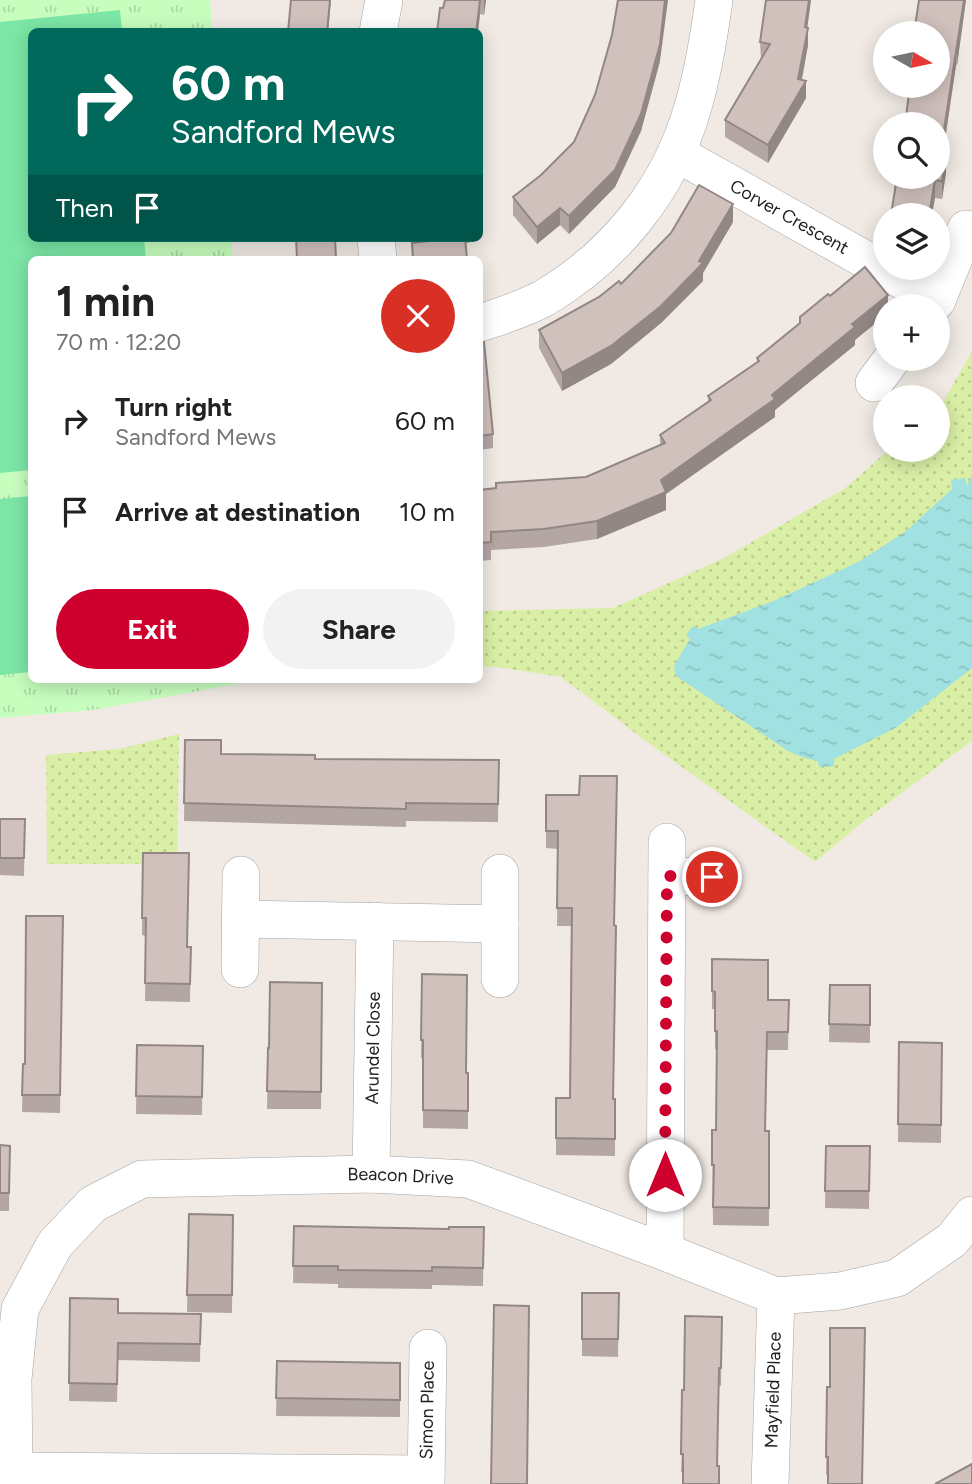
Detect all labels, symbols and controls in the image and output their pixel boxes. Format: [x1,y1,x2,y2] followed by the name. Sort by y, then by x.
[873,21,950,98] north arrow
[873,21,950,462] map controls
[171,53,286,112] text: 60 m
[56,56,147,147] icon: right
[873,112,950,189] button: search
[171,113,395,151] text: Sandford Mews
[726,175,853,259] street label: Corver Crescent
[128,189,166,227] icon: arrive
[56,192,114,224] text: Then
[873,203,950,280] button: layers
[56,276,155,327] text: 1 min
[381,279,455,353] button: close
[873,294,950,371] button: +
[56,328,181,356] text: 70 m · 12:20
[873,385,950,462] button: −
[115,391,232,423] text: Turn right
[56,402,94,440] icon: right
[395,405,455,437] text: 60 m
[115,423,276,451] text: Sandford Mews
[56,493,94,531] icon: arrive
[115,496,360,528] text: Arrive at destination
[399,496,455,528] text: 10 m
[56,589,249,669] button: Exit
[263,589,455,669] button: Share
[682,847,742,907] pin
[693,858,731,896] icon: arrive
[361,991,385,1105] street label: Arundel Close
[628,1138,702,1212] position arrow
[347,1163,454,1189] street label: Beacon Drive
[760,1331,786,1449] street label: Mayfield Place
[415,1360,439,1460] street label: Simon Place

